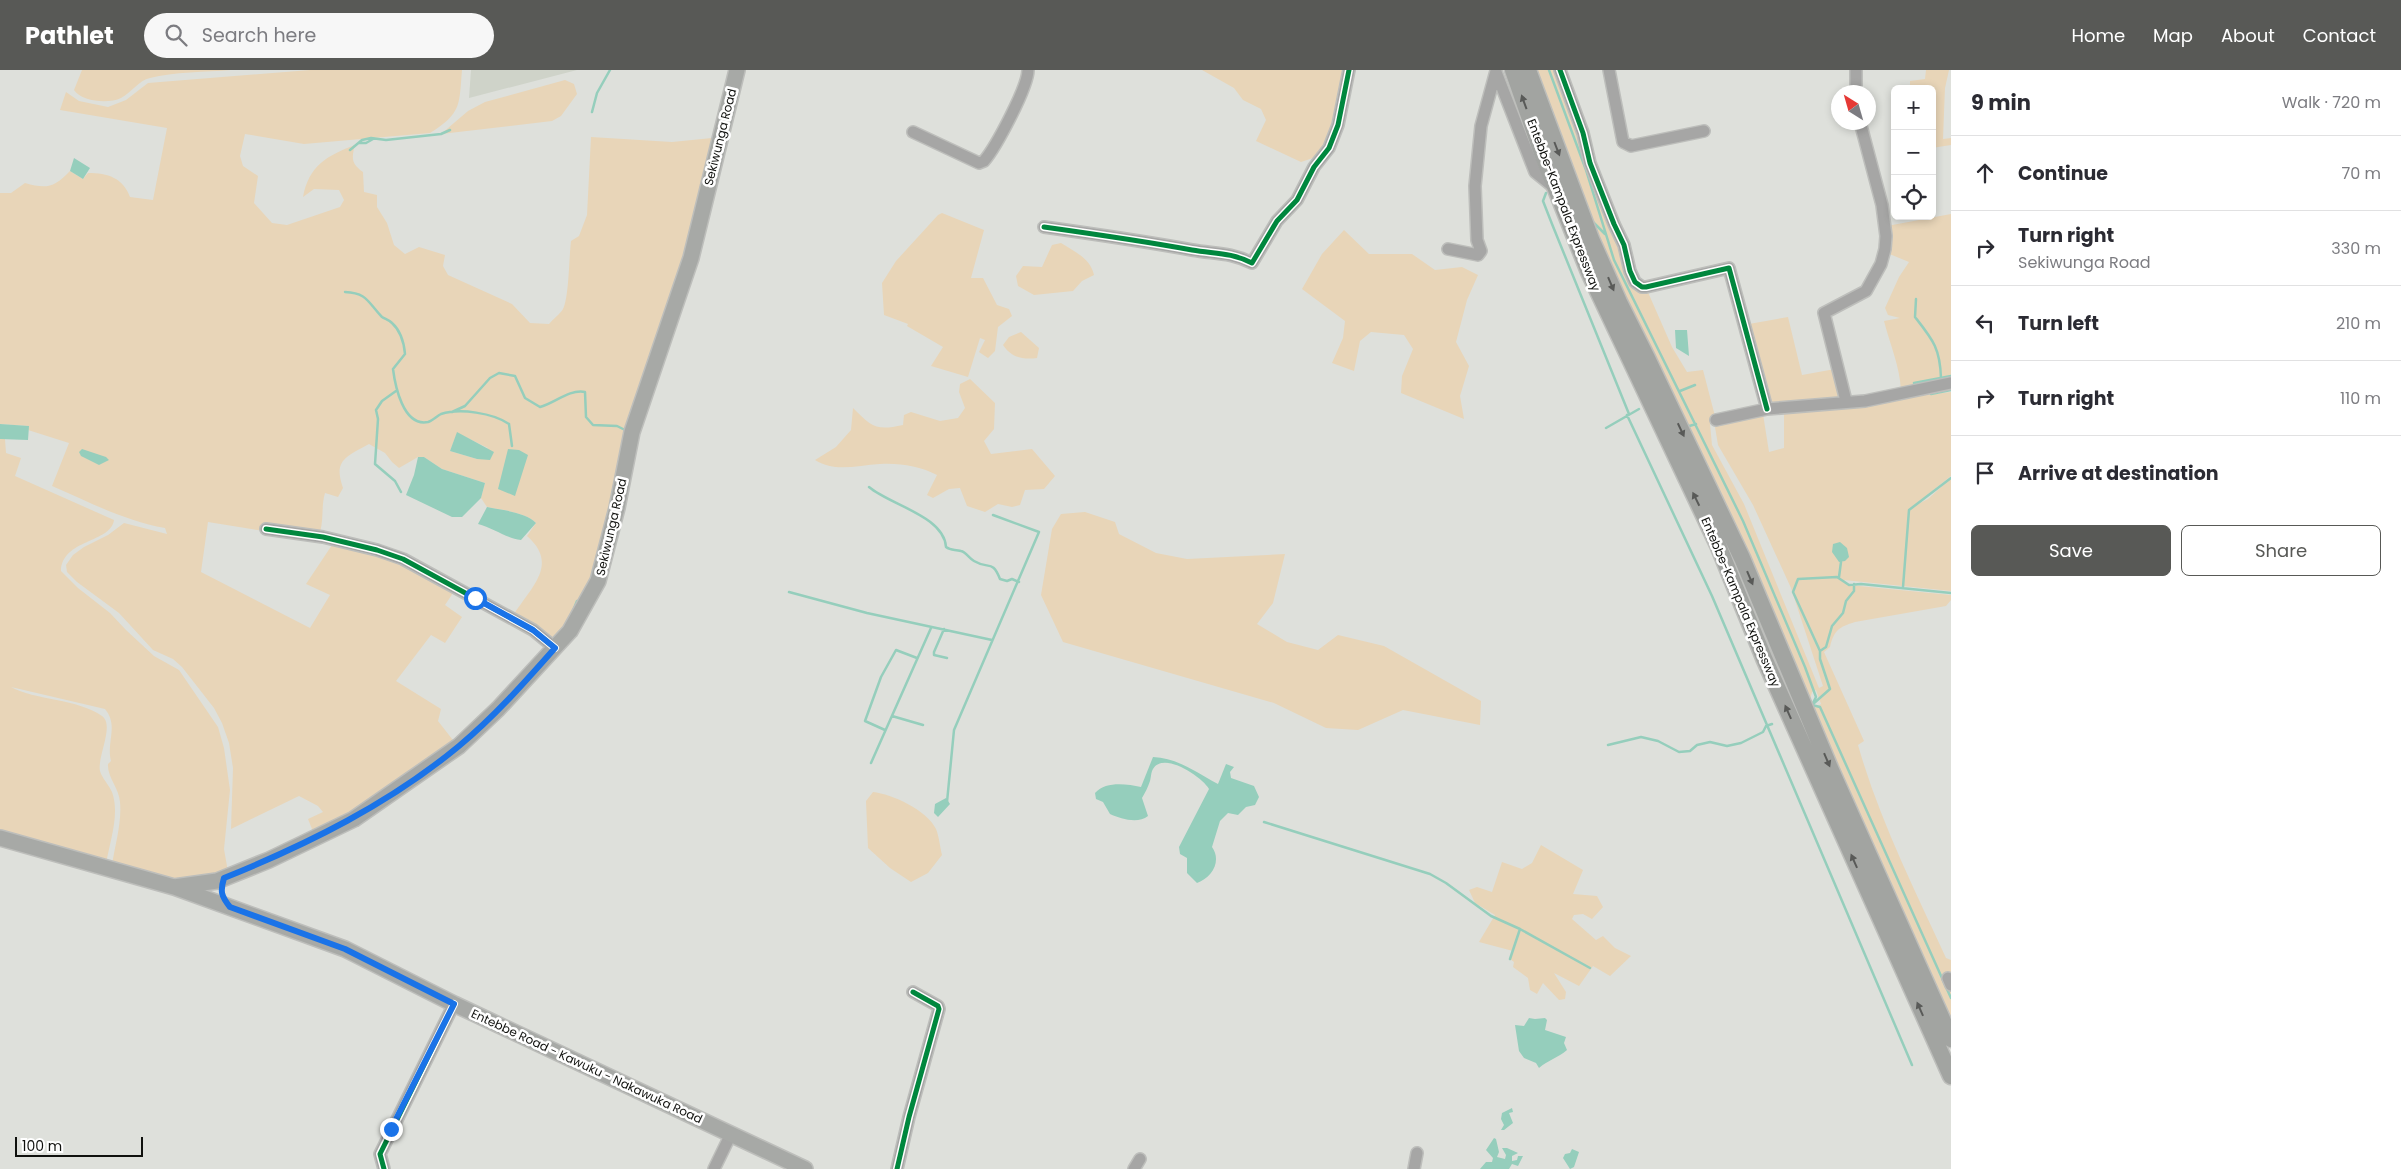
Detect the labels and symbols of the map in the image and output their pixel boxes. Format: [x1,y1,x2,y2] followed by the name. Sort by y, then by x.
[1831,85,1876,130] north arrow
[700,87,740,187] street label: Sekiwunga Road
[1520,94,1527,109] one-way arrow
[1523,116,1605,294] street label: Entebbe-Kampala Expressway
[1554,141,1562,156] one-way arrow
[1607,277,1615,291] one-way arrow
[1678,423,1686,437] one-way arrow
[592,477,630,577] street label: Sekiwunga Road
[1692,492,1700,506] one-way arrow
[1697,514,1785,690] street label: Entebbe-Kampala Expressway
[1747,571,1755,585] one-way arrow
[464,587,487,610] route start
[1784,705,1792,719] one-way arrow
[1823,753,1831,767] one-way arrow
[1849,854,1857,868] one-way arrow
[1916,1002,1924,1016] one-way arrow
[469,1005,705,1127] street label: Entebbe Road - Kawuku - Nakawuka Road
[380,1118,403,1141] route end
[15,1134,142,1157] scale bar

